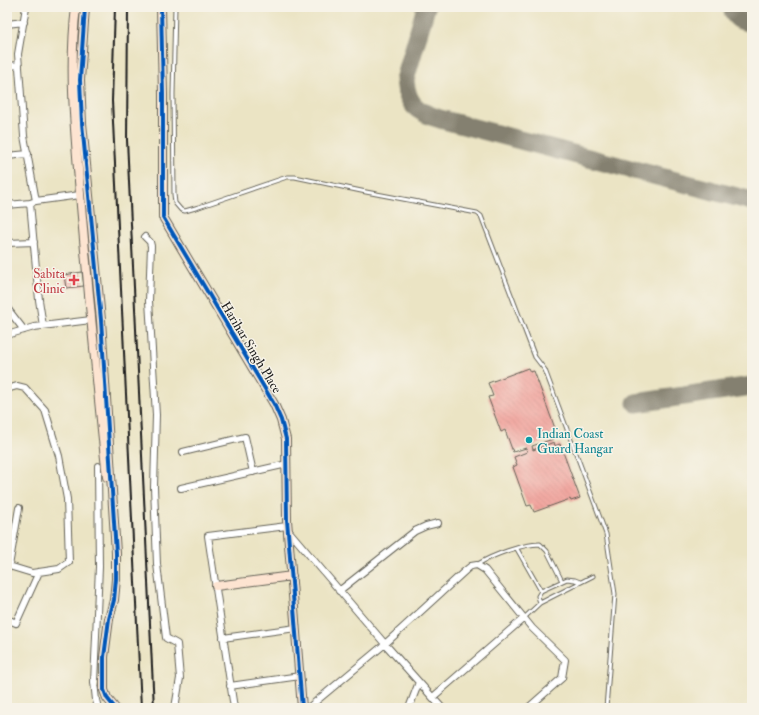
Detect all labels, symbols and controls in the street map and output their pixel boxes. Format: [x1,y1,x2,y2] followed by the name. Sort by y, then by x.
[33,266,66,297] place label: Sabita Clinic
[68,274,80,286] marker: Sabita Clinic
[217,299,285,397] street label: Harihar Singh Place
[537,426,613,457] place label: Indian Coast Guard Hangar
[524,435,534,445] marker: Indian Coast Guard Hangar

